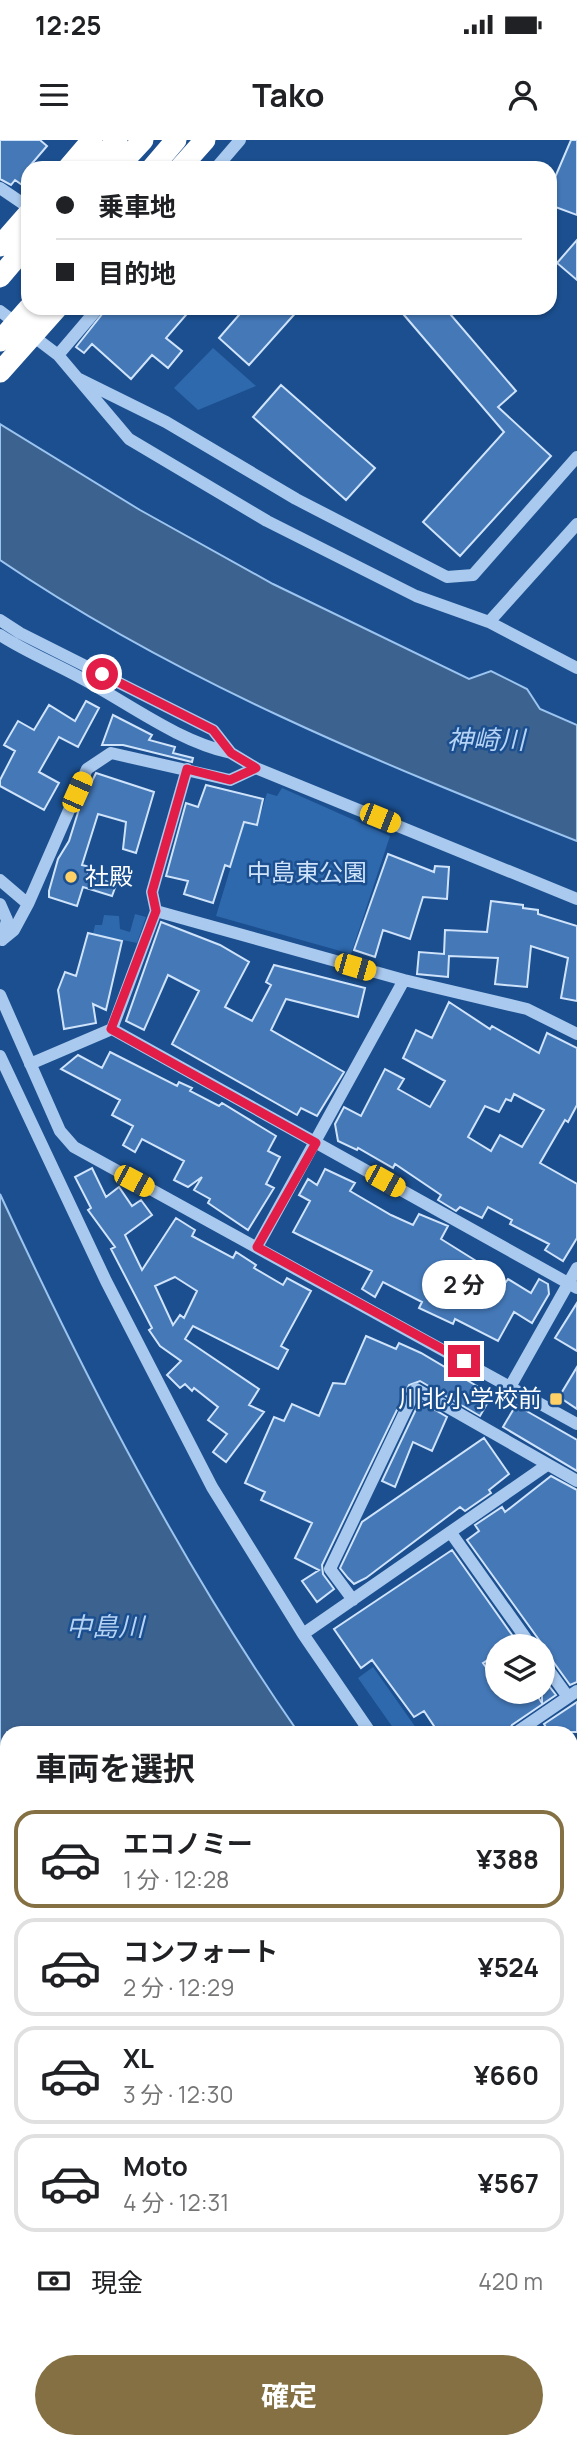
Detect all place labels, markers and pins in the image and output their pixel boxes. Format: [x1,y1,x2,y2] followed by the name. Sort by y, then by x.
[85,859,133,892] place label: 社殿
[63,869,79,885] marker: 社殿
[398,1381,542,1414] place label: 川北小学校前
[548,1391,564,1407] marker: 川北小学校前

